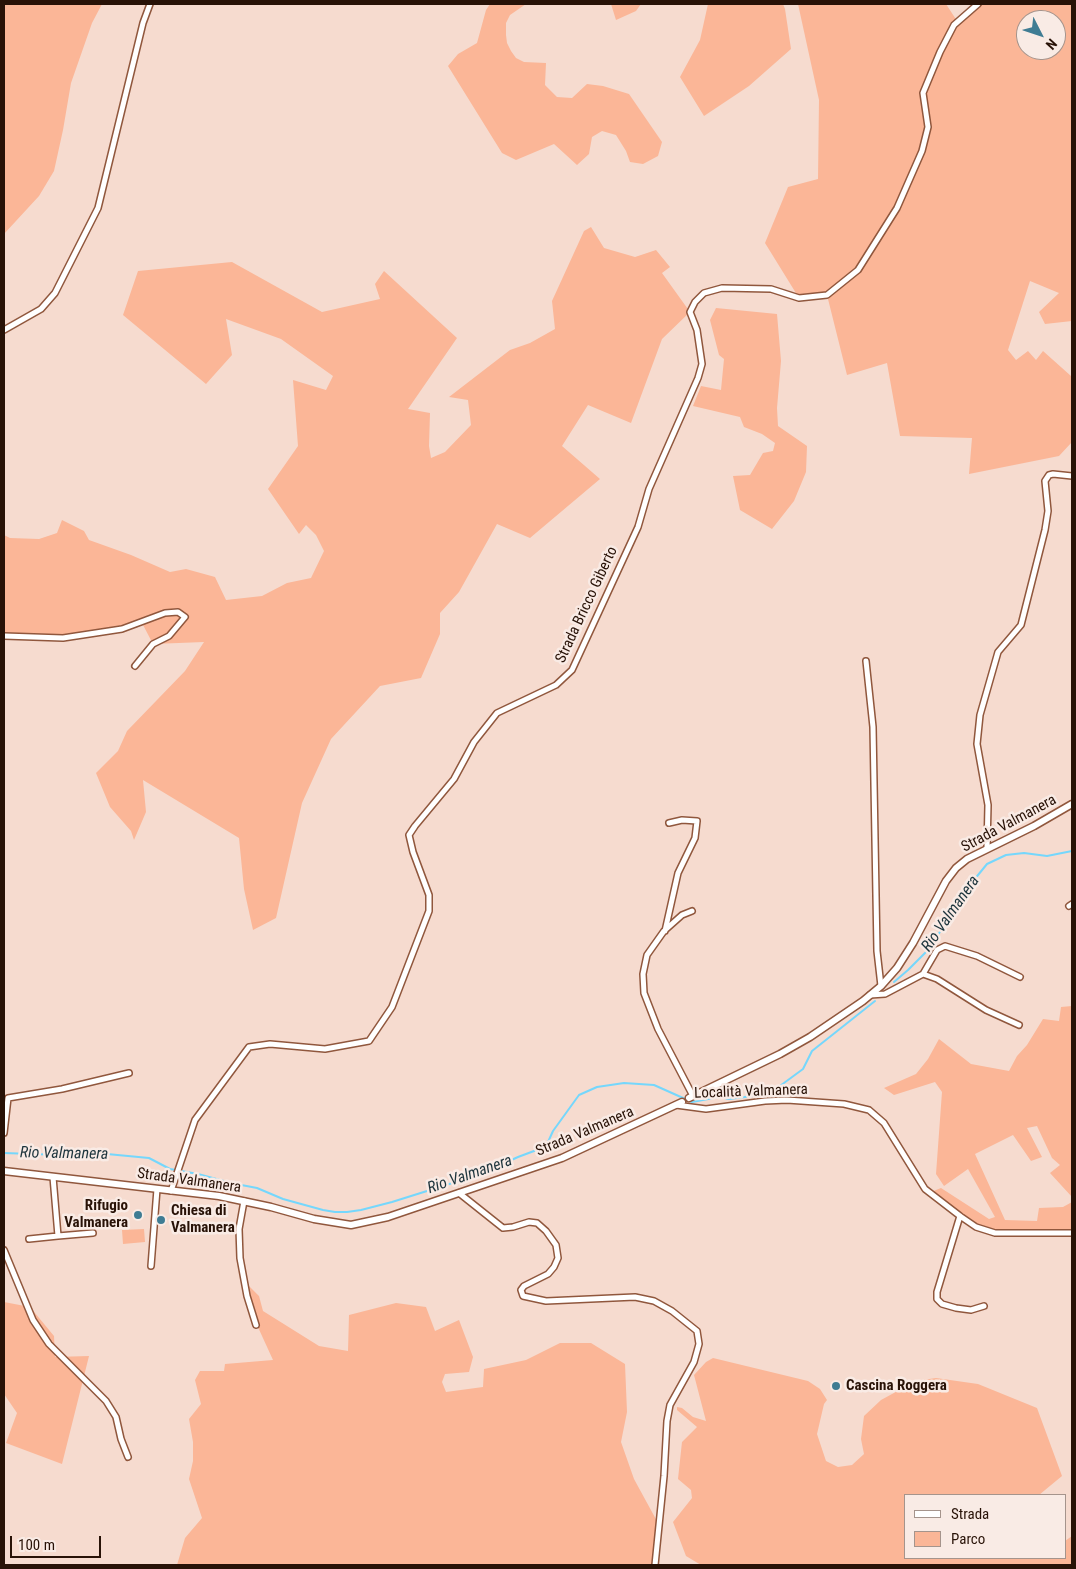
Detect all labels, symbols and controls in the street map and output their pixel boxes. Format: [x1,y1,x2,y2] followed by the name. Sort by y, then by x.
[1016,10,1066,60] north arrow
[1043,36,1060,53] text: N
[552,544,622,666] street label: Strada Bricco Giberto
[959,791,1059,857] street label: Strada Valmanera
[918,872,984,956] water label: Rio Valmanera
[694,1081,808,1103] street label: Località Valmanera
[533,1103,637,1161] street label: Strada Valmanera
[20,1144,108,1164] water label: Rio Valmanera
[425,1152,515,1198] water label: Rio Valmanera
[136,1165,242,1197] street label: Strada Valmanera
[64,1197,128,1232] place label: Rifugio Valmanera
[171,1202,235,1237] place label: Chiesa di Valmanera
[132,1209,144,1221] marker: Rifugio Valmanera
[155,1214,167,1226] marker: Chiesa di Valmanera
[846,1377,947,1395] place label: Cascina Roggera
[830,1380,842,1392] marker: Cascina Roggera
[904,1494,1066,1559] legend
[951,1505,989,1523] text: Strada
[12,1526,104,1558] scale bar
[951,1530,985,1548] text: Parco
[18,1536,55,1554] text: 100 m

